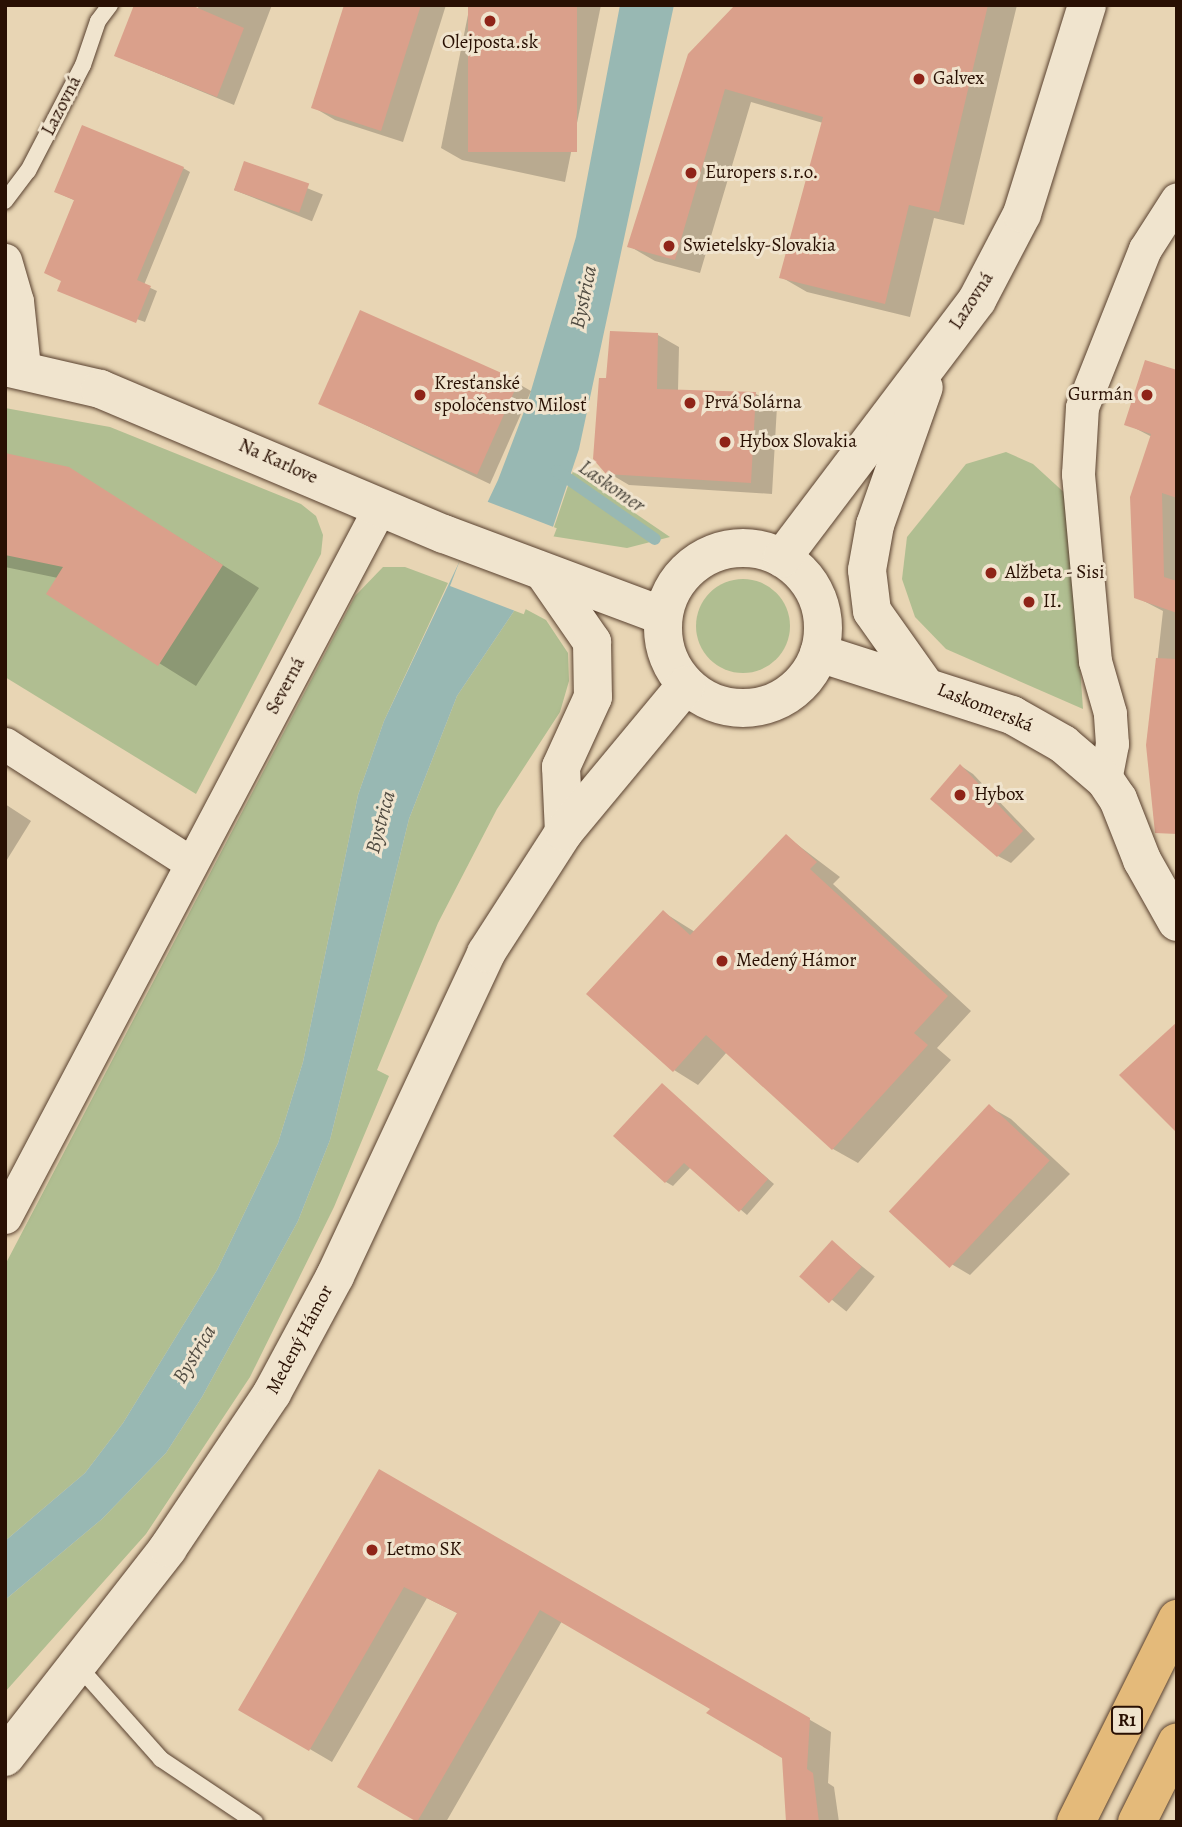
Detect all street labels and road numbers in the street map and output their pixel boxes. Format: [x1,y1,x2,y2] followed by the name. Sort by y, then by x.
[37,72,87,140] street label: Lazovná
[945,268,999,334] street label: Lazovná
[235,434,321,490] street label: Na Karlove
[262,654,310,718] street label: Severná
[934,678,1036,738] street label: Laskomerská
[262,1281,338,1399] street label: Medený Hámor
[1110,1706,1144,1735] road number: R1

